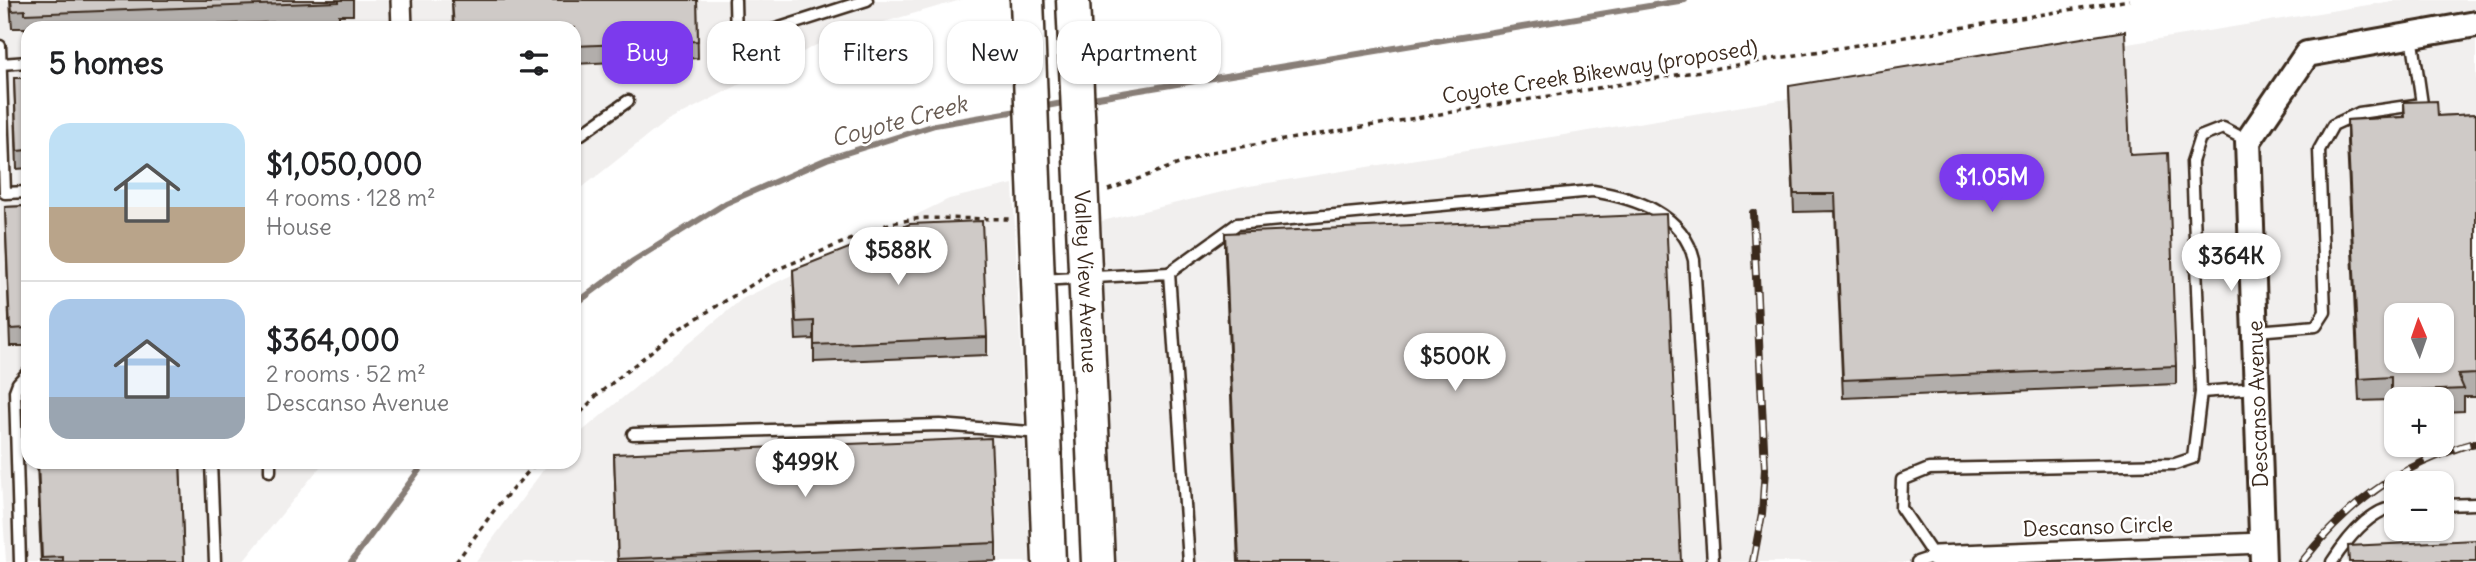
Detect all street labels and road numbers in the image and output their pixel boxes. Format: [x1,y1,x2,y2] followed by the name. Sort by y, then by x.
[1440,33,1760,110] street label: Coyote Creek Bikeway (proposed)
[1068,190,1104,374] street label: Valley View Avenue
[2241,320,2274,488] street label: Descanso Avenue
[2022,510,2174,543] street label: Descanso Circle

